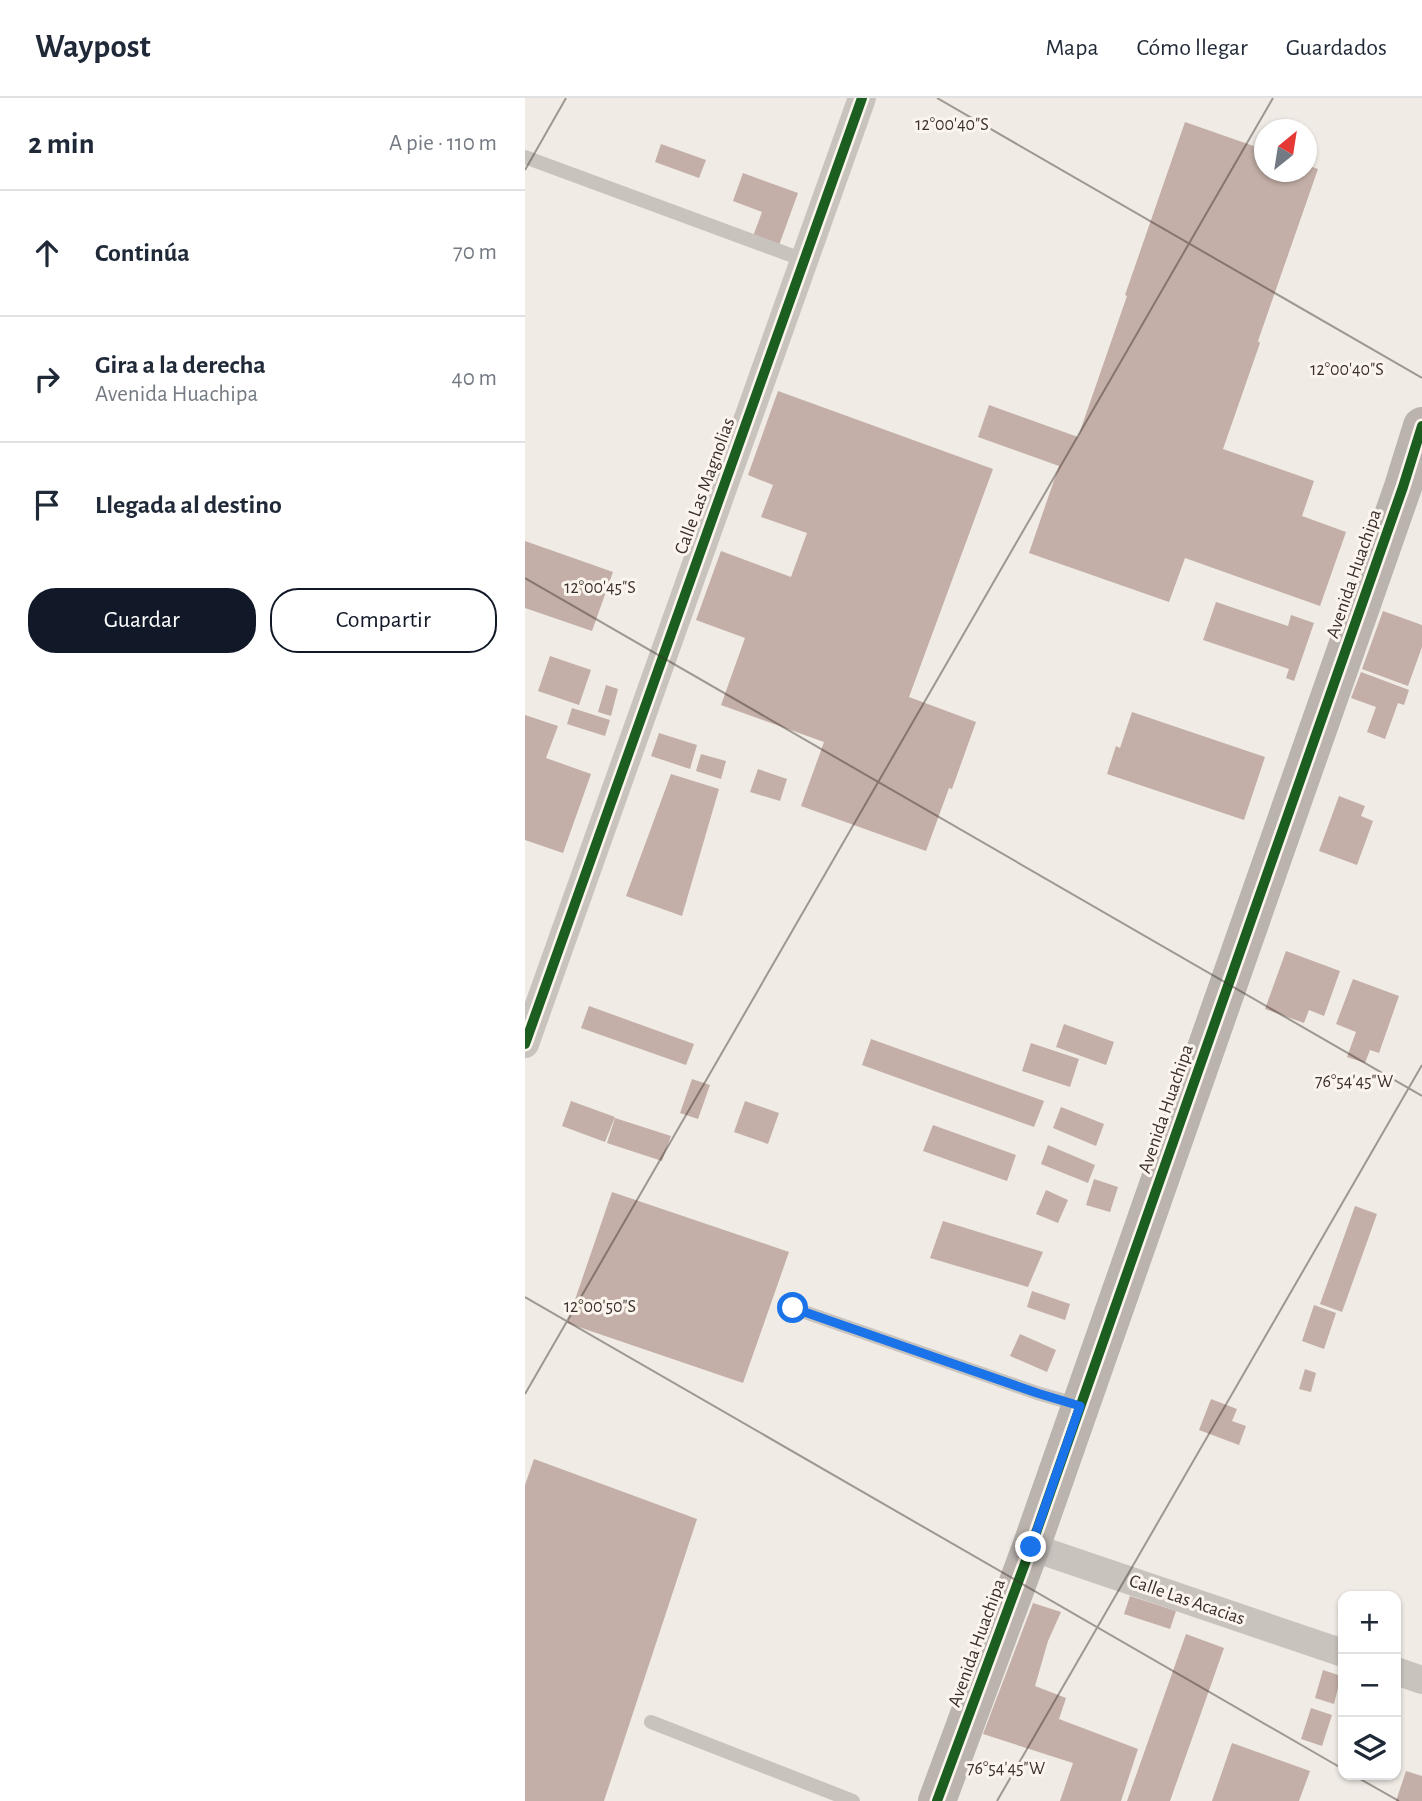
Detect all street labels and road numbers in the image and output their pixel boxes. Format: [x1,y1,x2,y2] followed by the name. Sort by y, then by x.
[671,415,739,557] street label: Calle Las Magnolias
[1323,507,1385,641] street label: Avenida Huachipa
[1135,1042,1197,1176] street label: Avenida Huachipa
[1127,1571,1247,1629] street label: Calle Las Acacias
[945,1576,1009,1710] street label: Avenida Huachipa

